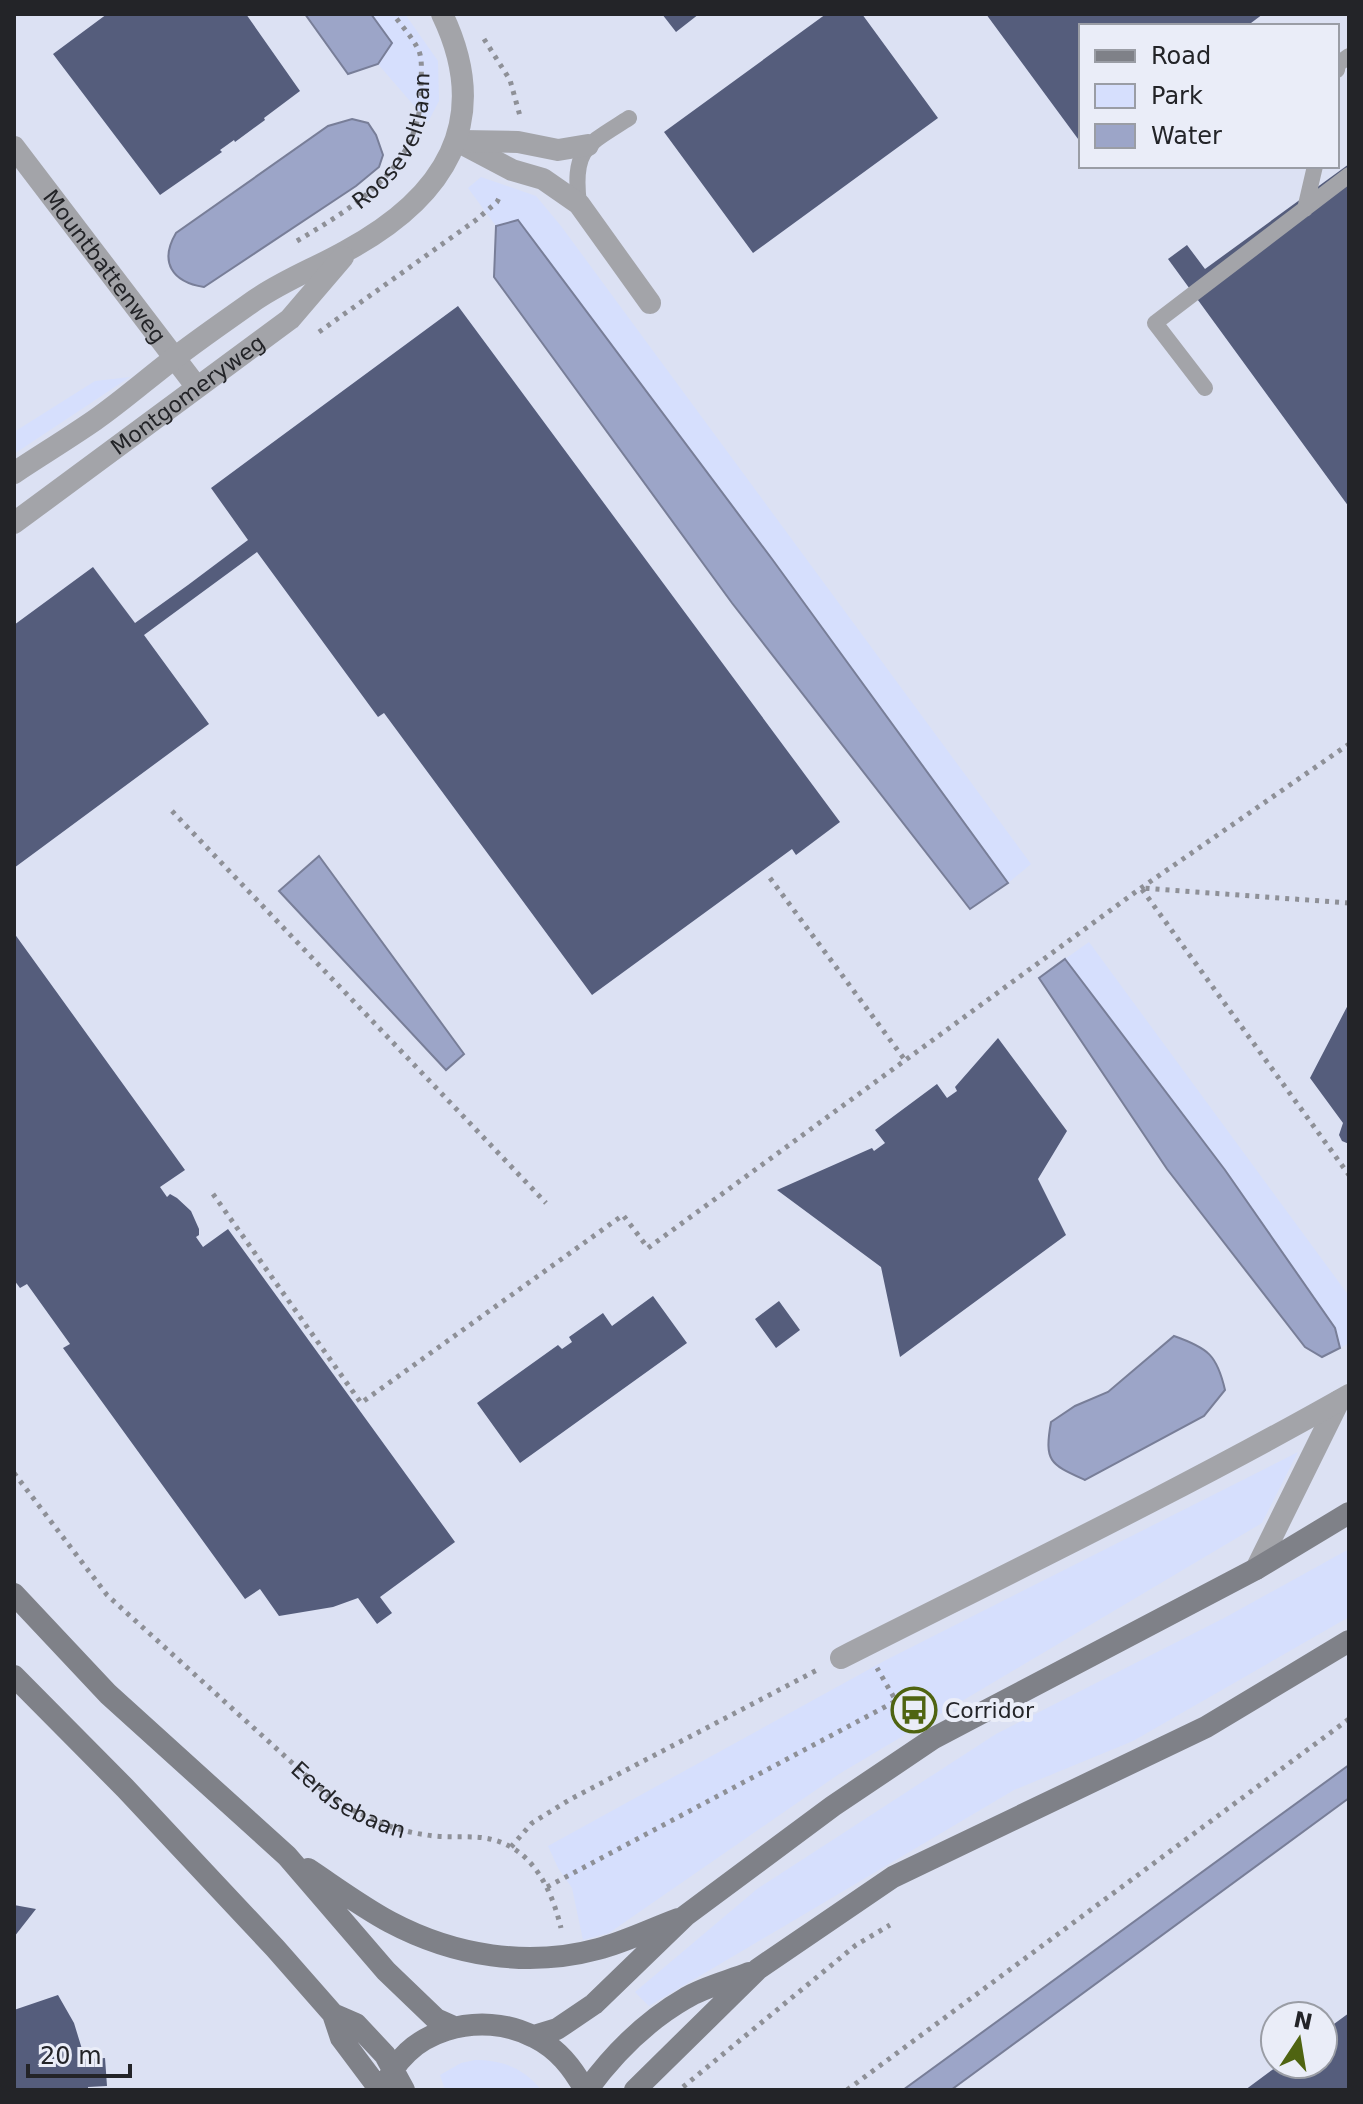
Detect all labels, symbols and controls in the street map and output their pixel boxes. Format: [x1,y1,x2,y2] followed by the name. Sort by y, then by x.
[1079,24,1339,168] legend
[1151,42,1211,70] text: Road
[347,72,434,214] street label: Rooseveltlaan
[1151,82,1203,110] text: Park
[1151,122,1222,150] text: Water
[38,184,171,348] street label: Mountbattenweg
[106,330,270,460] street label: Montgomeryweg
[890,1686,938,1734] bus stop icon: Corridor
[945,1698,1035,1723] place label: Corridor
[287,1756,409,1843] street label: Eerdsebaan
[1259,2000,1339,2080] north arrow
[1291,2007,1315,2035] text: N
[28,2028,130,2078] scale bar
[40,2042,102,2070] text: 20 m

